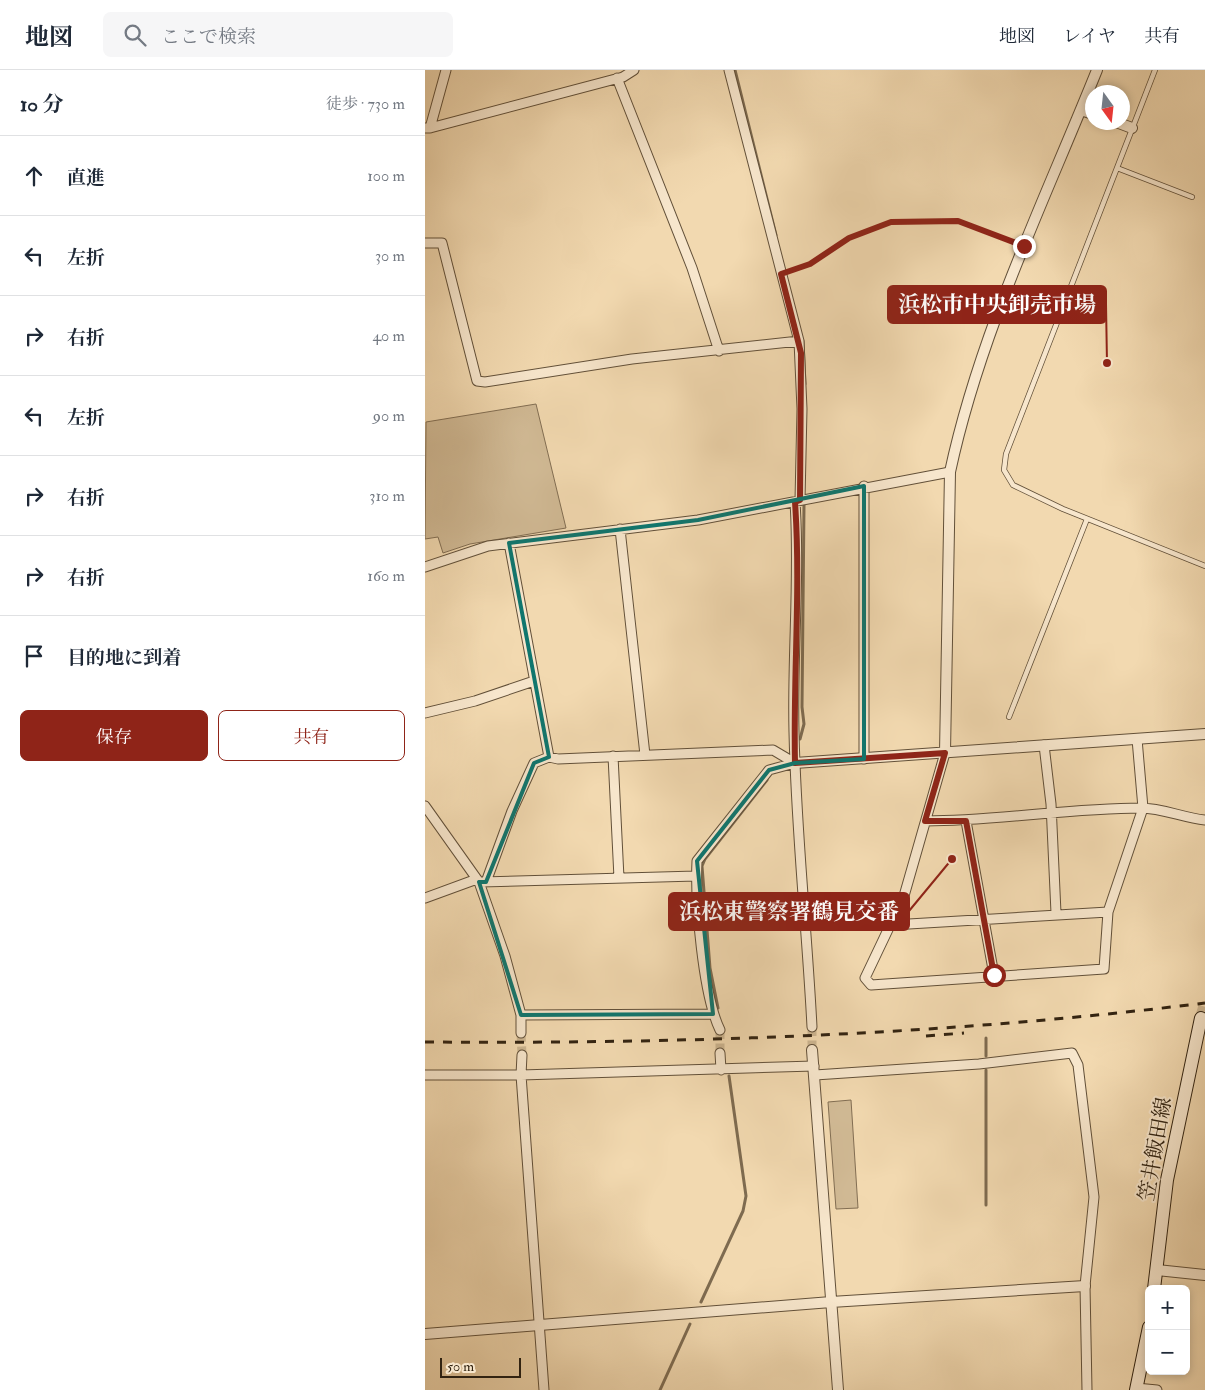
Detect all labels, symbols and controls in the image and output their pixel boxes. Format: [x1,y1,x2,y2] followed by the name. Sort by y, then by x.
[103,12,453,57] search box
[121,21,149,49] icon: search
[25,22,73,53] text: 地図
[161,25,256,49] text: ここで検索
[999,25,1035,48] text: 地図
[1063,25,1116,48] text: レイヤ
[1144,25,1180,48] text: 共有
[1085,85,1130,130] north arrow
[20,91,64,118] text: 10 分
[326,94,405,114] text: 徒歩 · 730 m
[20,162,48,190] icon: ahead
[67,166,105,190] text: 直進
[367,166,405,186] text: 100 m
[1013,235,1036,258] route end
[20,242,48,270] icon: left
[67,246,105,270] text: 左折
[375,246,405,266] text: 30 m
[888,286,1106,323] callout: 浜松市中央卸売市場
[898,291,1096,319] text: 浜松市中央卸売市場
[20,322,48,350] icon: right
[67,326,105,350] text: 右折
[372,326,405,346] text: 40 m
[20,402,48,430] icon: left
[67,406,105,430] text: 左折
[373,406,405,426] text: 90 m
[20,482,48,510] icon: right
[67,486,105,510] text: 右折
[369,486,405,506] text: 310 m
[20,562,48,590] icon: right
[67,566,105,590] text: 右折
[367,566,405,586] text: 160 m
[20,642,48,670] icon: arrive
[67,646,181,670] text: 目的地に到着
[20,710,208,761] button: 保存
[218,710,405,761] button: 共有
[669,893,909,930] callout: 浜松東警察署鶴見交番
[679,898,899,926] text: 浜松東警察署鶴見交番
[983,964,1006,987] route start
[1133,1095,1178,1203] street label: 笠井飯田線
[1145,1285,1190,1375] map controls
[1145,1285,1190,1330] button: +
[1145,1330,1190,1375] button: −
[440,1355,521,1378] scale bar
[447,1358,474,1375] text: 50 m

